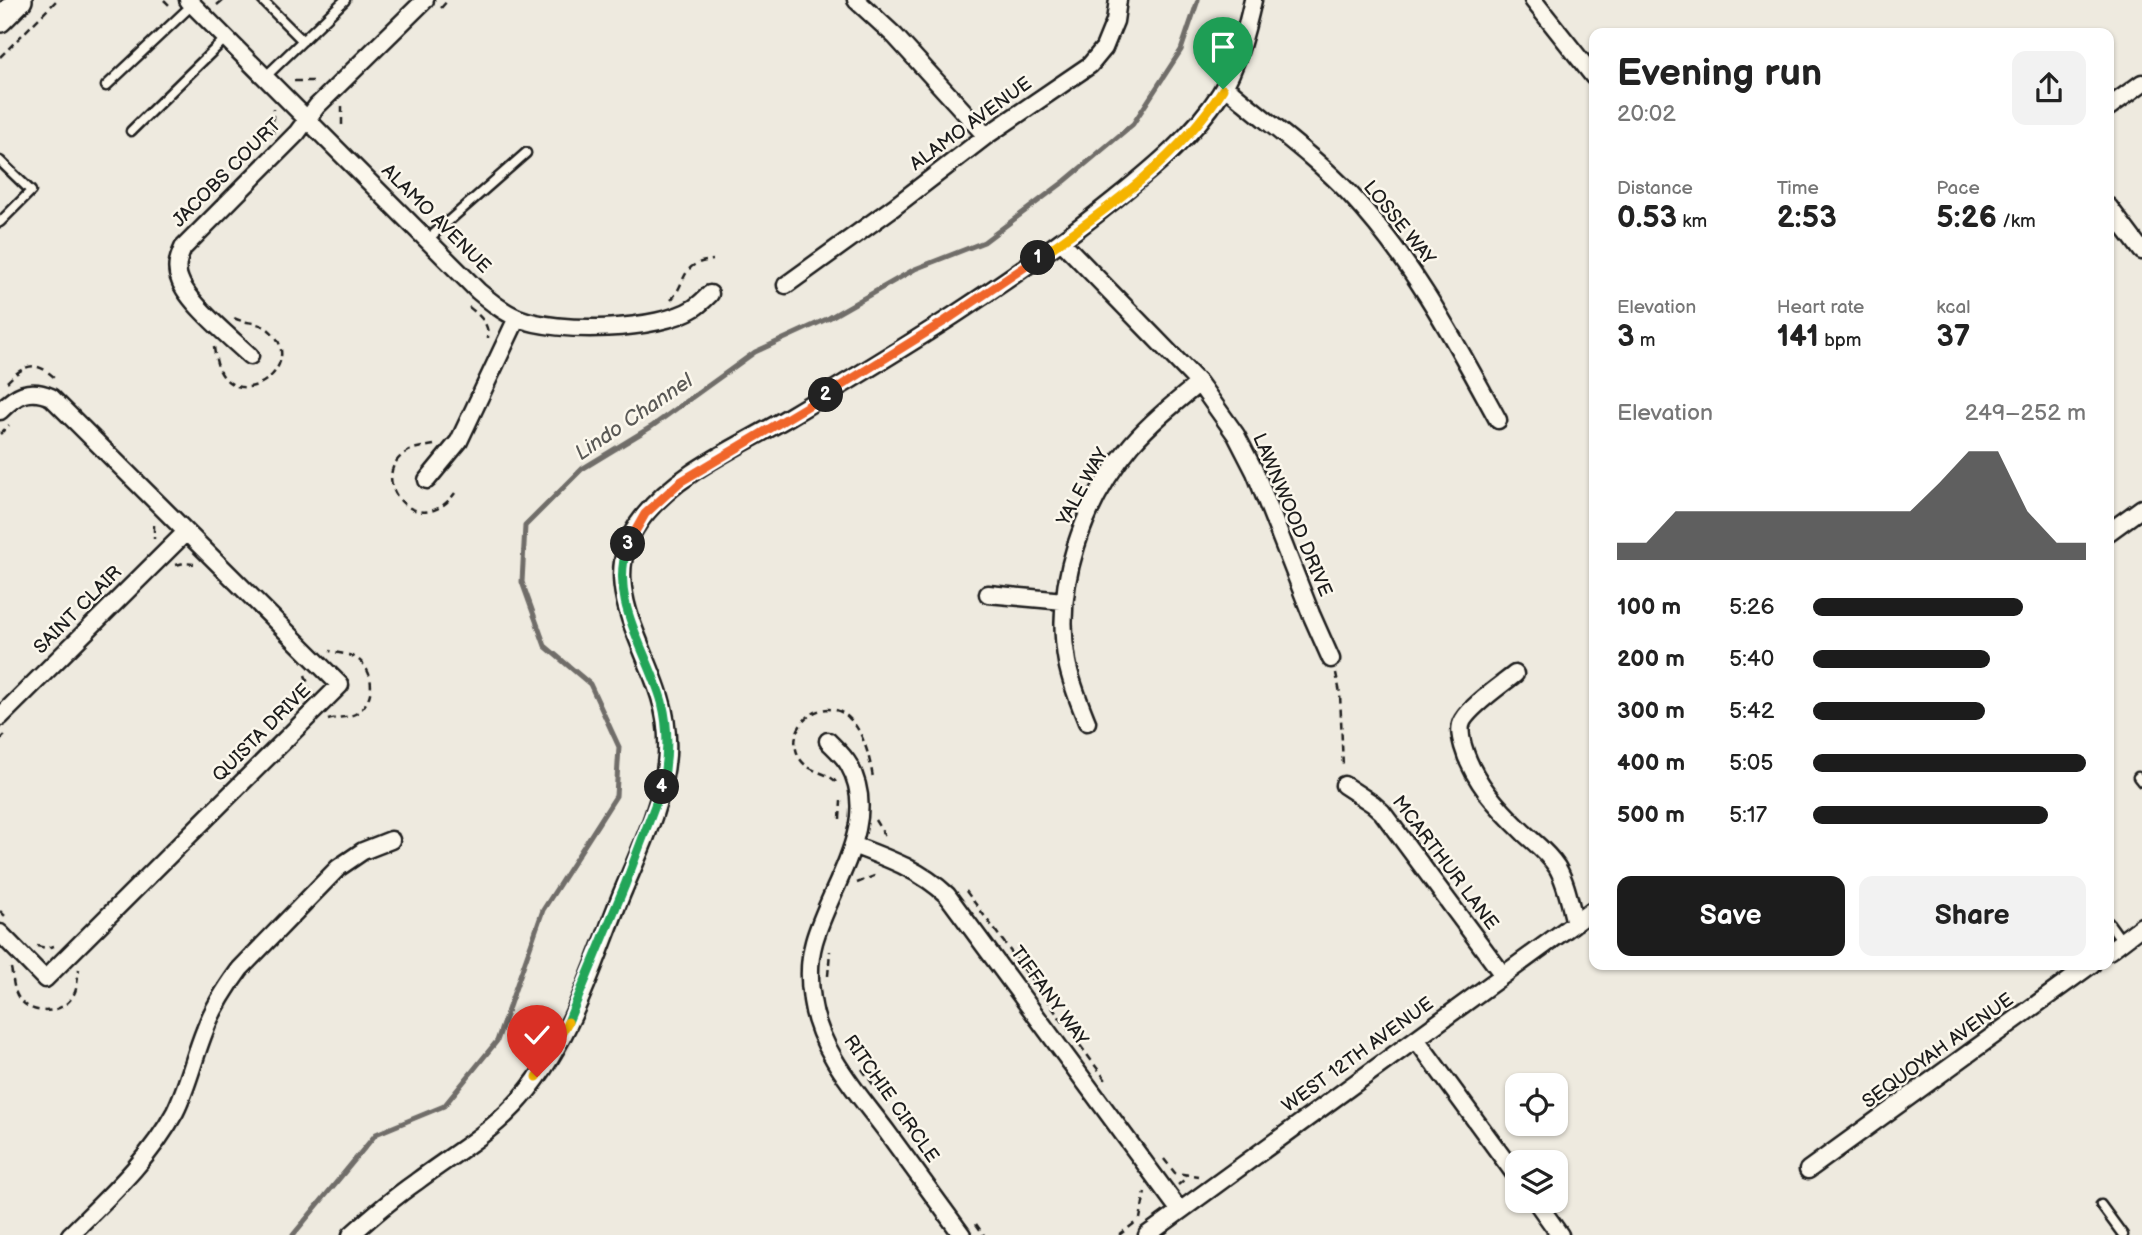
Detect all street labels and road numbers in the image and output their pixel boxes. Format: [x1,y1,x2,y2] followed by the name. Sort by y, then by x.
[906,72,1036,176] street label: ALAMO AVENUE
[168,113,287,232] street label: JACOBS COURT
[377,160,495,278] street label: ALAMO AVENUE
[1358,176,1440,270] street label: LOSSE WAY
[1247,430,1337,600] street label: LAWNWOOD DRIVE
[1052,443,1114,531] street label: YALE WAY
[29,561,127,659] street label: SAINT CLAIR
[208,679,316,787] street label: QUISTA DRIVE
[1387,791,1503,935] street label: MCARTHUR LANE
[1005,942,1093,1051] street label: TIFFANY WAY
[1858,988,2018,1114] street label: SEQUOYAH AVENUE
[1278,992,1438,1118] street label: WEST 12TH AVENUE
[838,1031,944,1167] street label: RITCHIE CIRCLE

